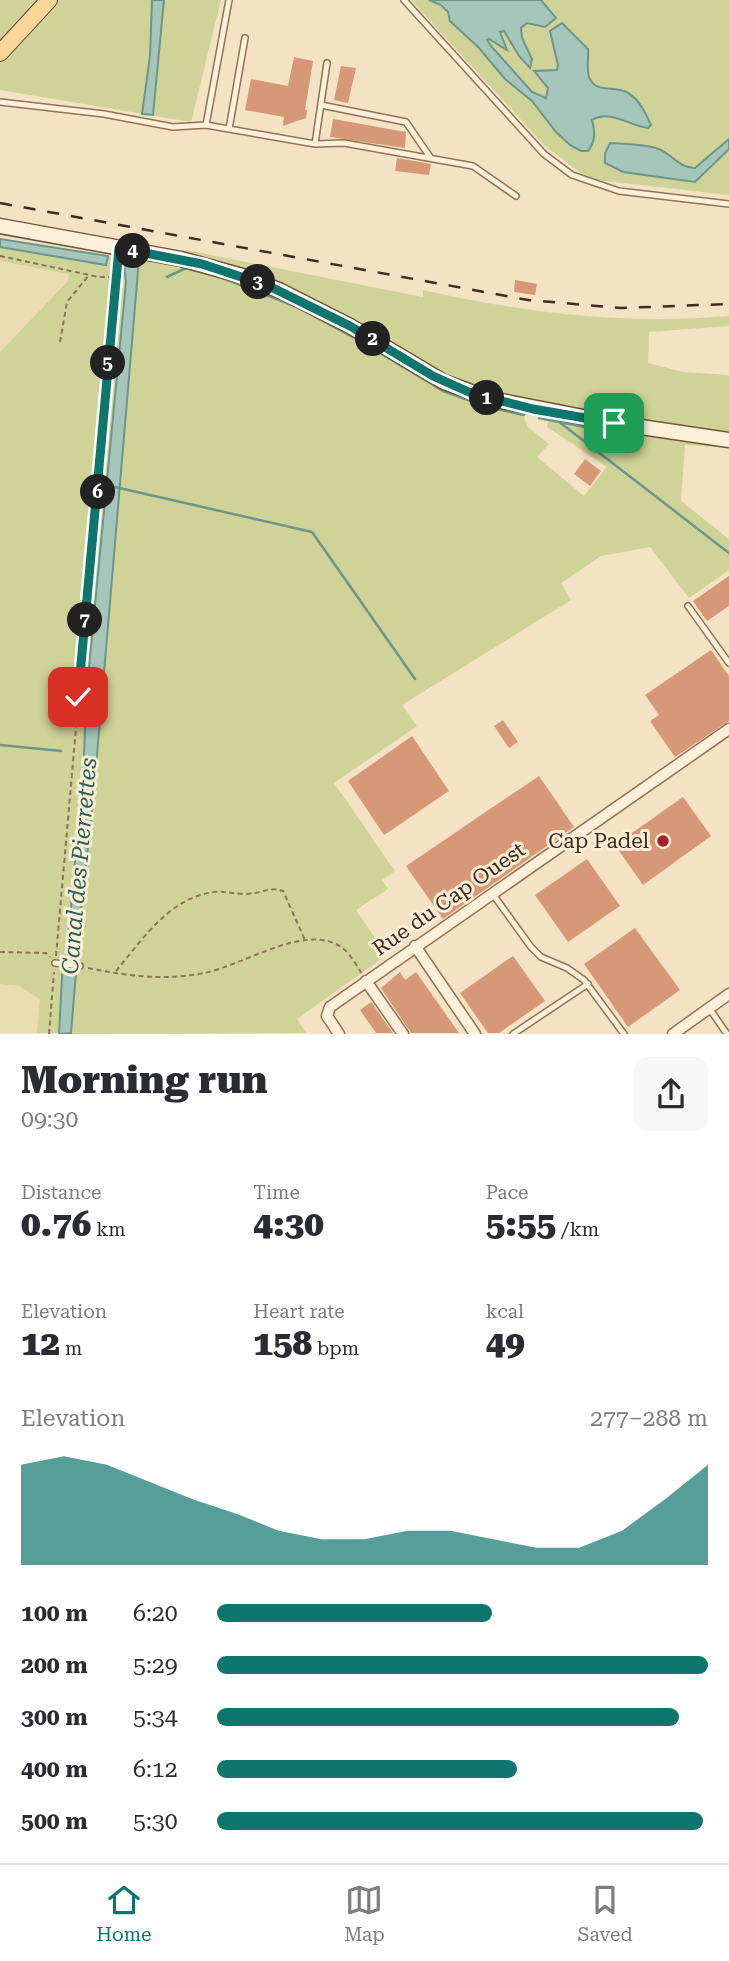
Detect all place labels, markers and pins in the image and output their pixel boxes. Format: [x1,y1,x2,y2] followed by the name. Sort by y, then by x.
[116,233,150,268] pin: 4
[240,264,276,300] pin: 3
[356,322,390,356] pin: 2
[90,346,126,380] pin: 5
[470,380,504,416] pin: 1
[584,393,644,453] pin
[80,475,116,510] pin: 6
[68,602,102,638] pin: 7
[48,667,108,727] pin
[548,829,649,853] place label: Cap Padel
[655,833,671,849] marker: Cap Padel

